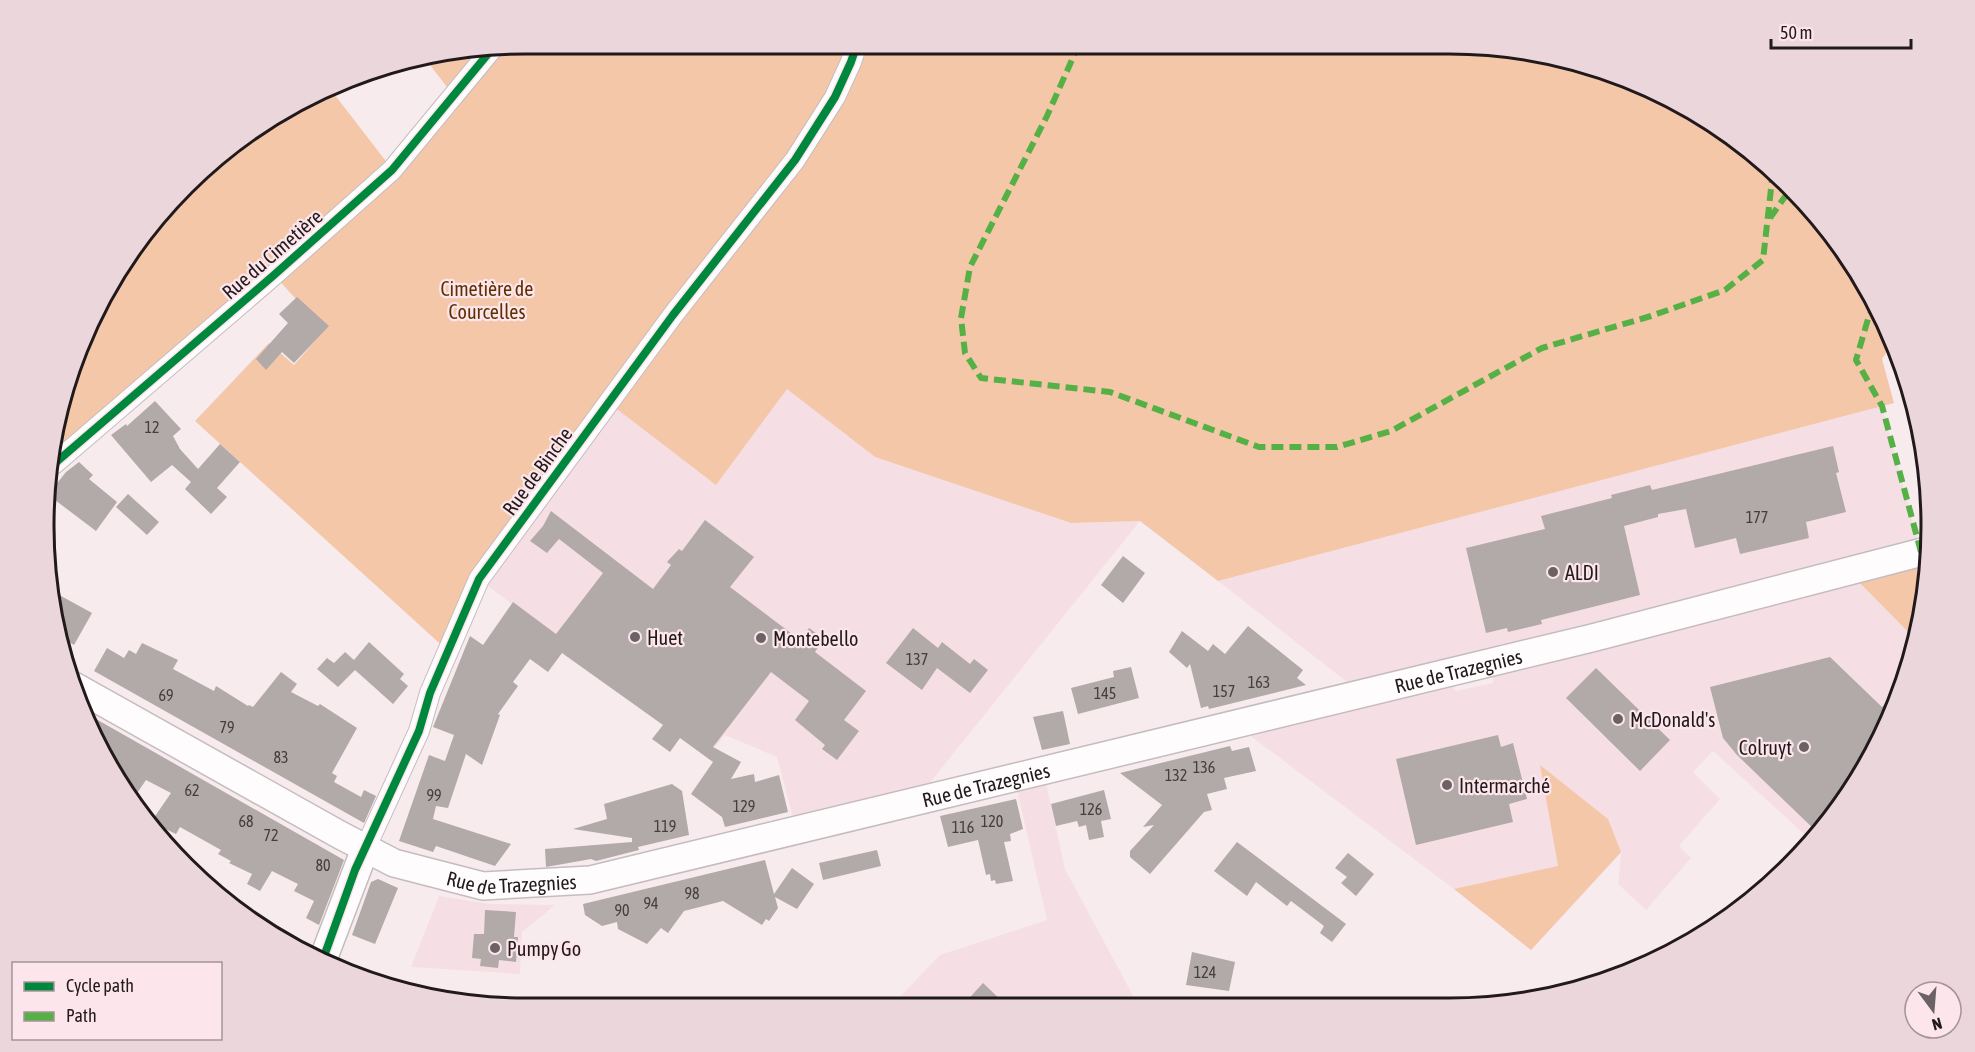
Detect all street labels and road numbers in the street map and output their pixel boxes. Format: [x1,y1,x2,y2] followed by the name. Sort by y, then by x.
[217,204,327,304] street label: Rue du Cimetière
[497,423,577,519] street label: Rue de Binche
[1392,644,1524,697] street label: Rue de Trazegnies
[920,758,1052,811] street label: Rue de Trazegnies
[444,866,577,898] street label: Rue de Trazegnies

